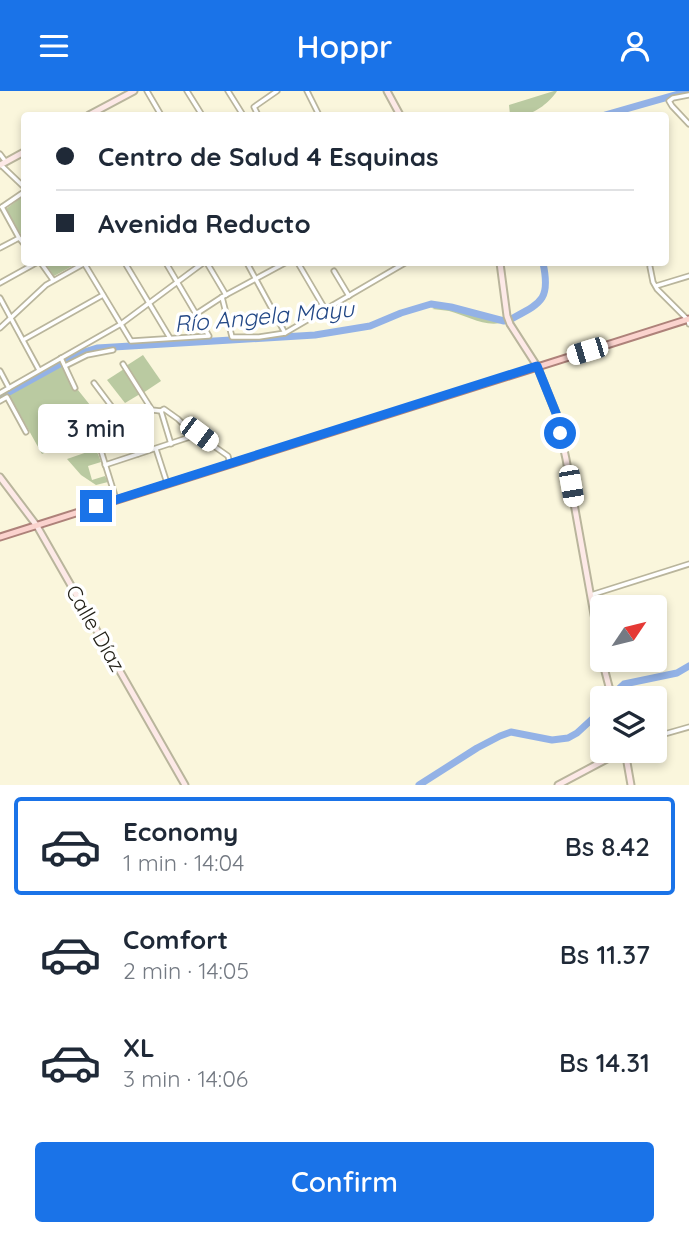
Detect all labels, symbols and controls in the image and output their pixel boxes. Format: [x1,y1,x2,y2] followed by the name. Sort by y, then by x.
[297,26,392,66] text: Hoppr
[35,27,73,65] icon: menu
[616,27,654,65] icon: person
[98,140,439,173] text: Centro de Salud 4 Esquinas
[98,207,311,240] text: Avenida Reducto
[173,294,357,338] water label: Río Angela Mayu
[564,335,611,367] car
[38,405,154,453] callout: 3 min
[176,413,223,455] car
[67,414,125,443] text: 3 min
[544,417,576,449] route start
[558,463,585,509] car
[80,490,112,522] route end
[61,580,131,676] street label: Calle Díaz
[590,595,667,672] north arrow
[590,595,667,763] map controls
[590,686,667,763] button: layers
[39,815,102,878] icon: car
[123,815,238,848] text: Economy
[565,830,650,863] text: Bs 8.42
[123,848,244,877] text: 1 min · 14:04
[39,923,102,986] icon: car
[123,923,228,956] text: Comfort
[560,938,650,971] text: Bs 11.37
[123,956,249,985] text: 2 min · 14:05
[39,1031,102,1094] icon: car
[123,1031,155,1064] text: XL
[559,1046,650,1079] text: Bs 14.31
[123,1064,248,1093] text: 3 min · 14:06
[35,1142,654,1222] button: Confirm

